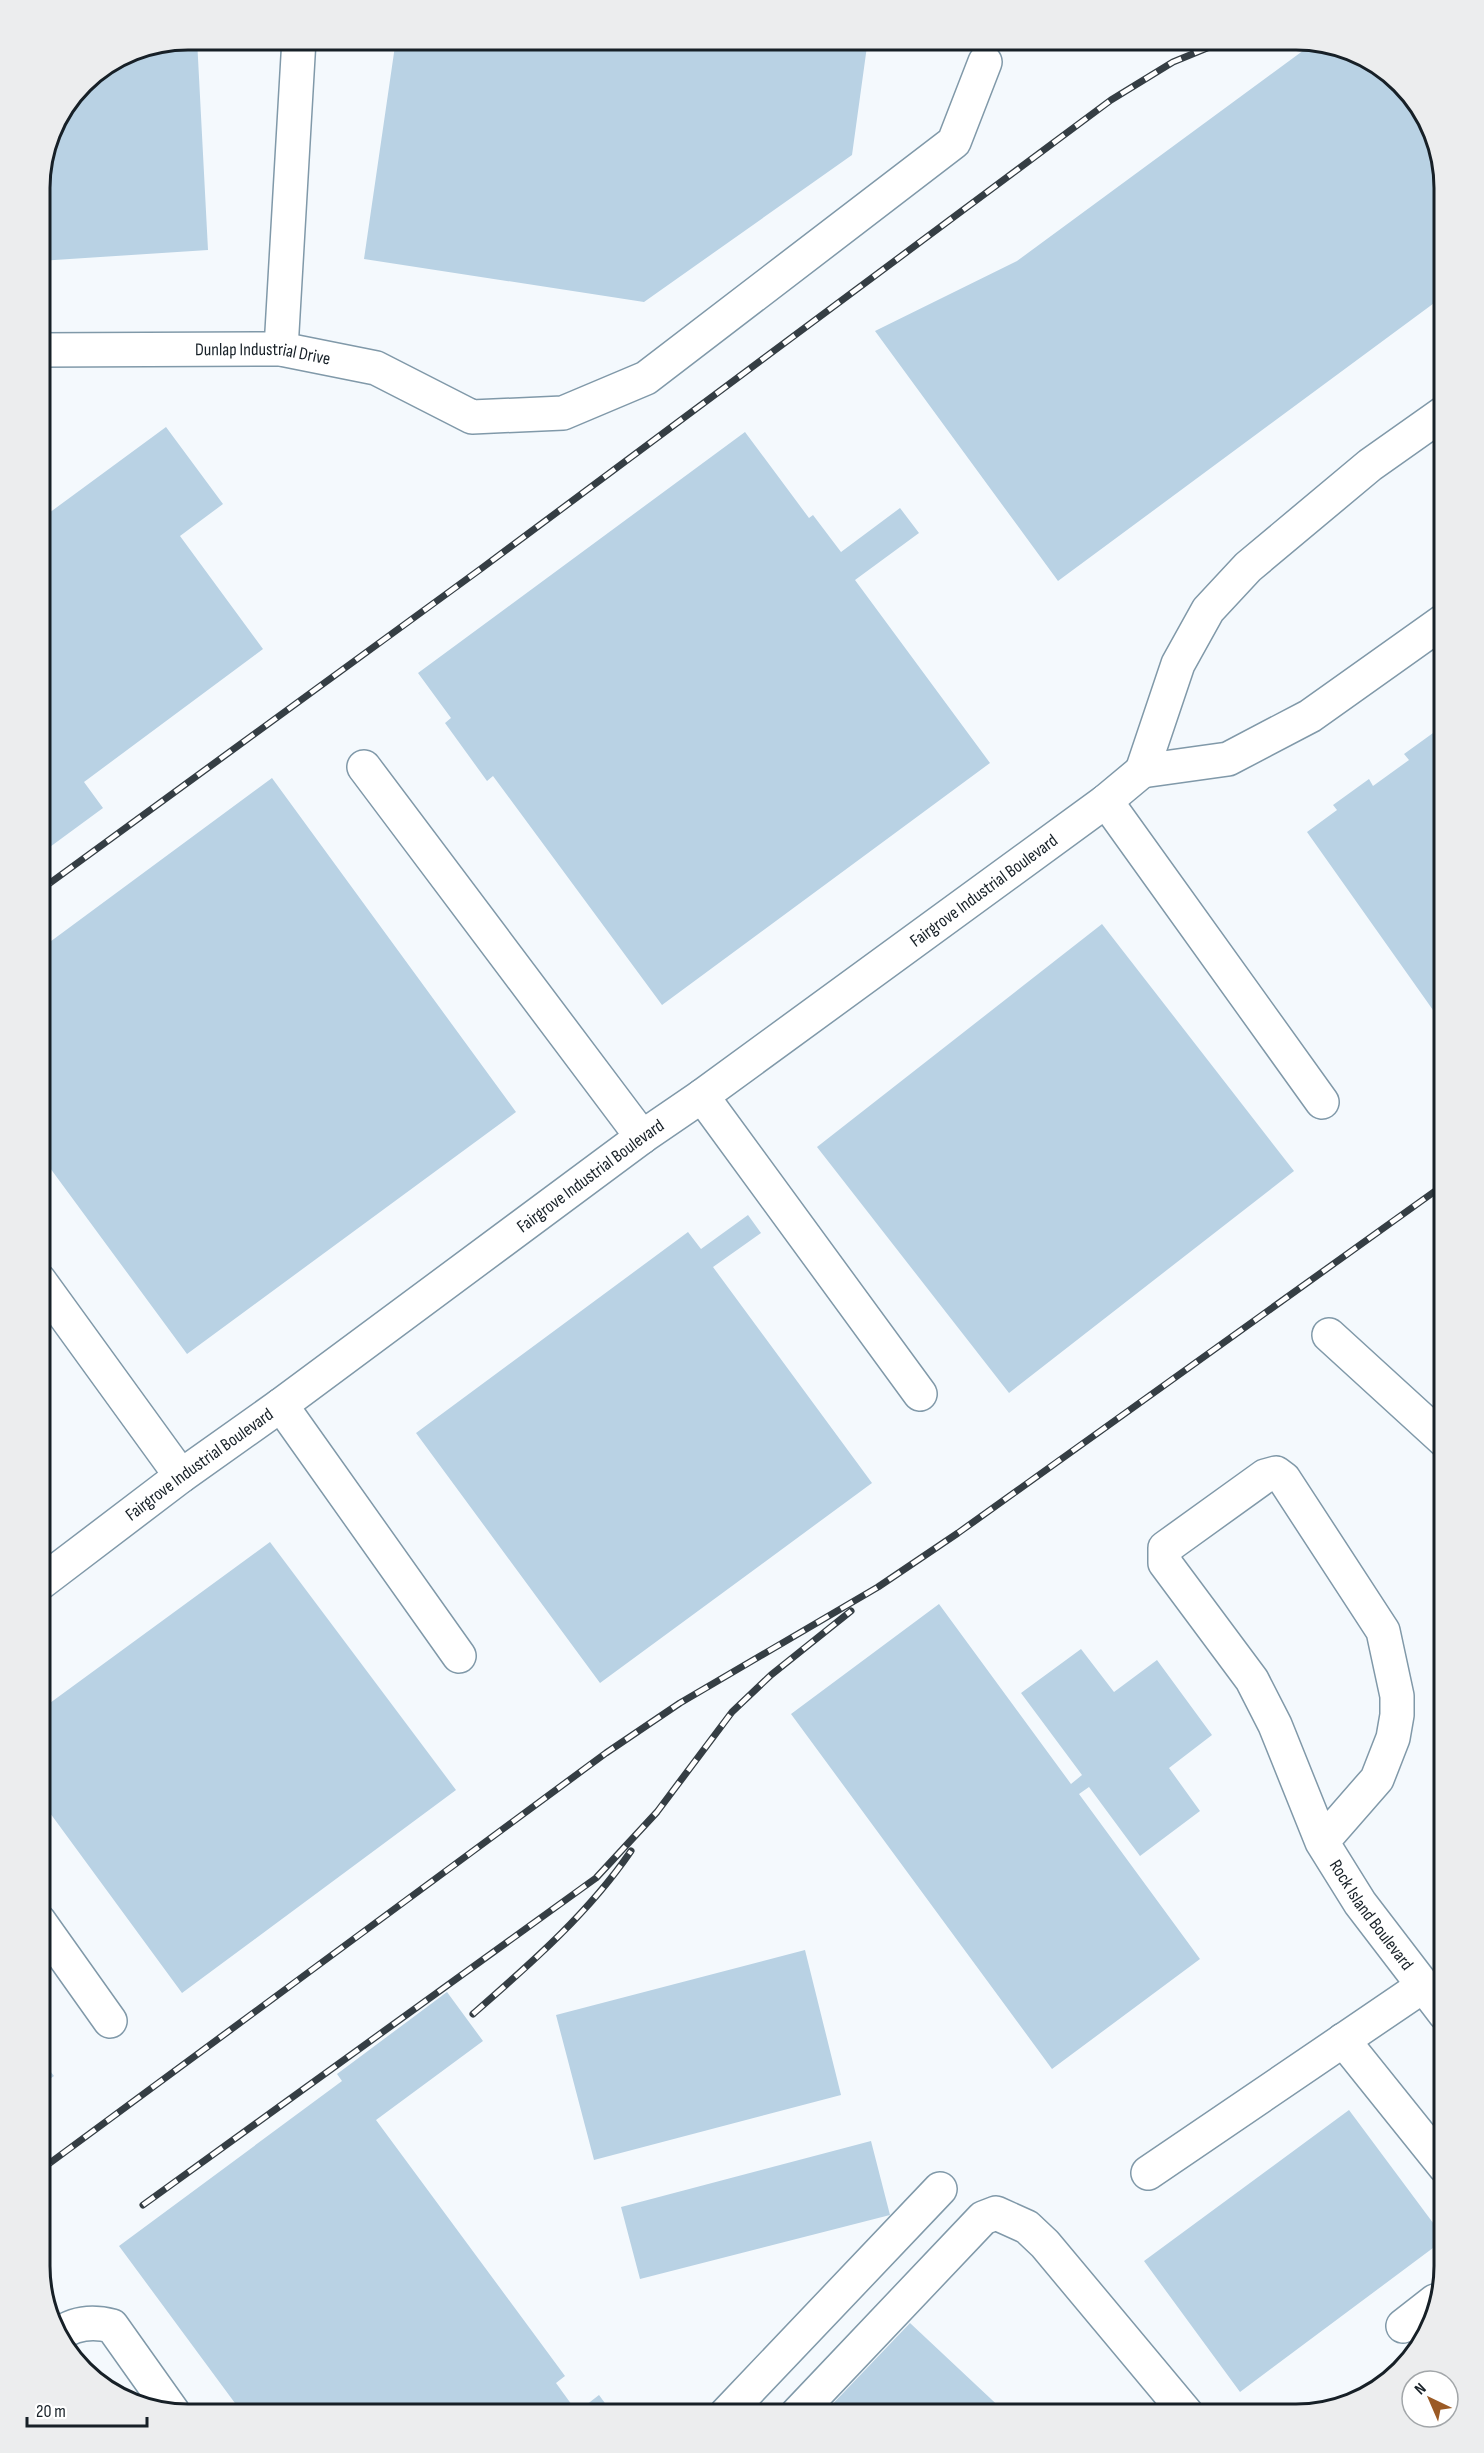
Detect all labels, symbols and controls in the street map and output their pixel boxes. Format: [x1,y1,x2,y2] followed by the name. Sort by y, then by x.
[195,339,332,370] street label: Dunlap Industrial Drive
[906,830,1062,952] street label: Fairgrove Industrial Boulevard
[513,1115,668,1237] street label: Fairgrove Industrial Boulevard
[122,1404,277,1525] street label: Fairgrove Industrial Boulevard
[1325,1856,1418,1974] street label: Rock Island Boulevard
[1400,2369,1460,2429] north arrow
[1411,2379,1430,2399] text: N
[27,2390,147,2428] scale bar
[36,2401,66,2422] text: 20 m

